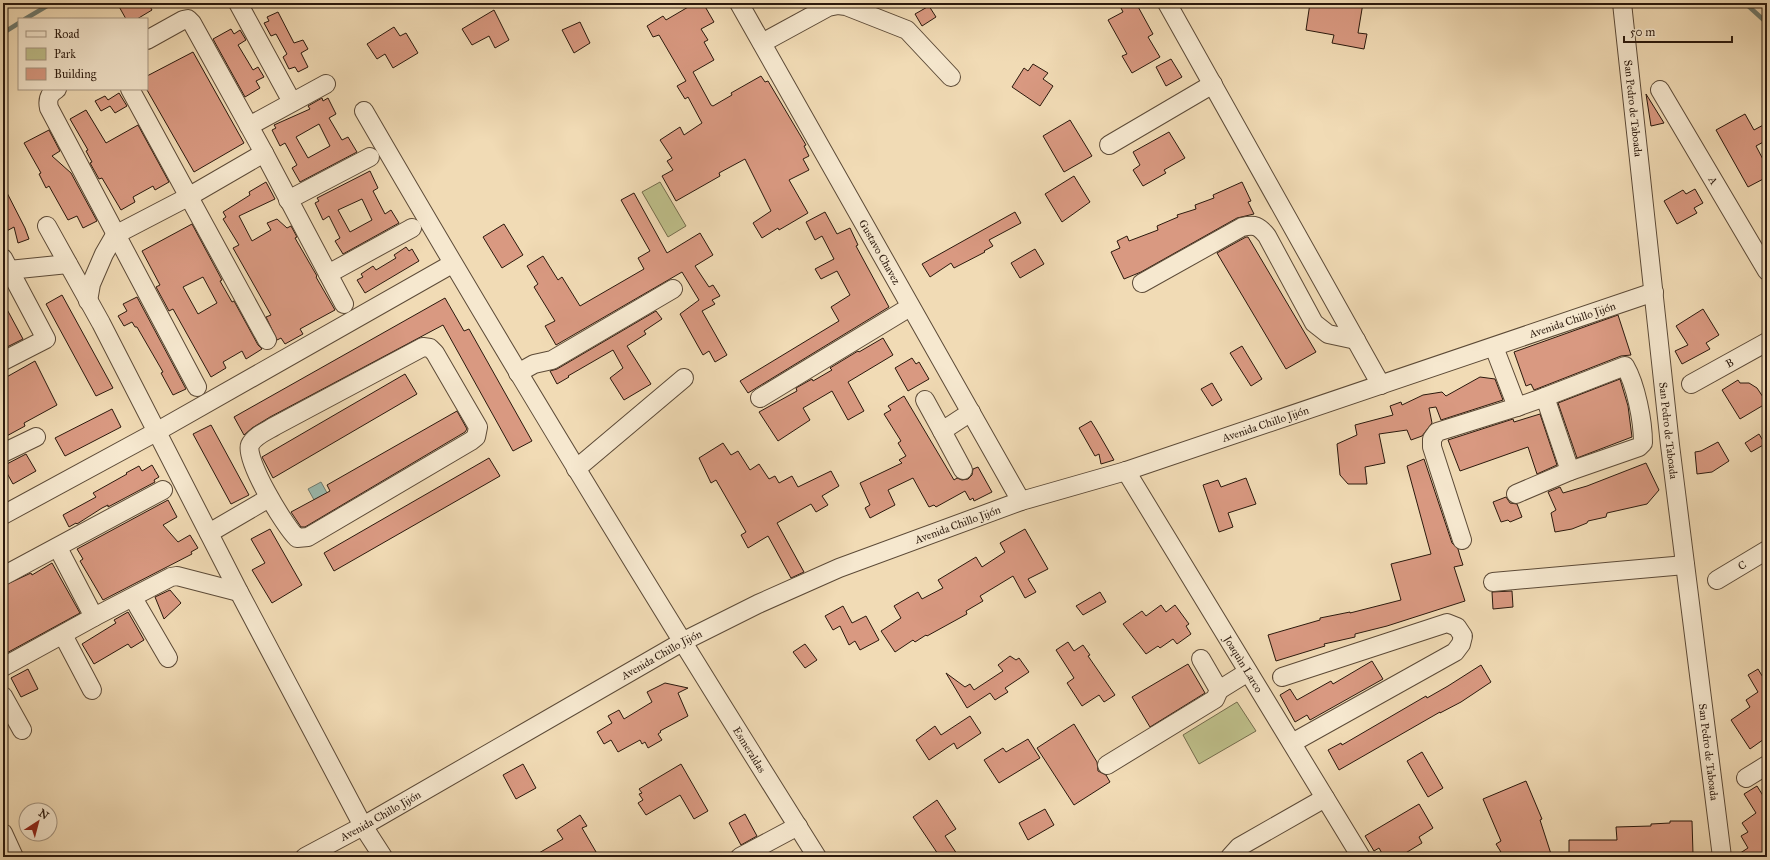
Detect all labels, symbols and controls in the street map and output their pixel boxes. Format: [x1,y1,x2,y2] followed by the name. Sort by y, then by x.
[18,18,148,90] legend
[1624,18,1732,44] scale bar
[1630,25,1655,39] text: 50 m
[54,27,80,41] text: Road
[54,47,76,61] text: Park
[1622,59,1645,158] street label: San Pedro de Taboada
[54,67,97,82] text: Building
[1705,173,1721,187] street label: A
[856,217,903,287] street label: Gustavo Chavez
[1526,299,1617,341] street label: Avenida Chillo Jijón
[1723,355,1736,370] street label: B
[1657,381,1681,480] street label: San Pedro de Taboada
[1220,403,1310,445] street label: Avenida Chillo Jijón
[912,503,1002,546] street label: Avenida Chillo Jijón
[1735,558,1748,573] street label: C
[618,627,704,683] street label: Avenida Chillo Jijón
[1220,632,1266,695] street label: Joaquìn Larco
[1696,703,1721,801] street label: San Pedro de Taboada
[730,724,769,775] street label: Esmeraldas
[337,788,423,844] street label: Avenida Chillo Jijón
[18,802,58,842] north arrow
[36,806,52,823] text: N

